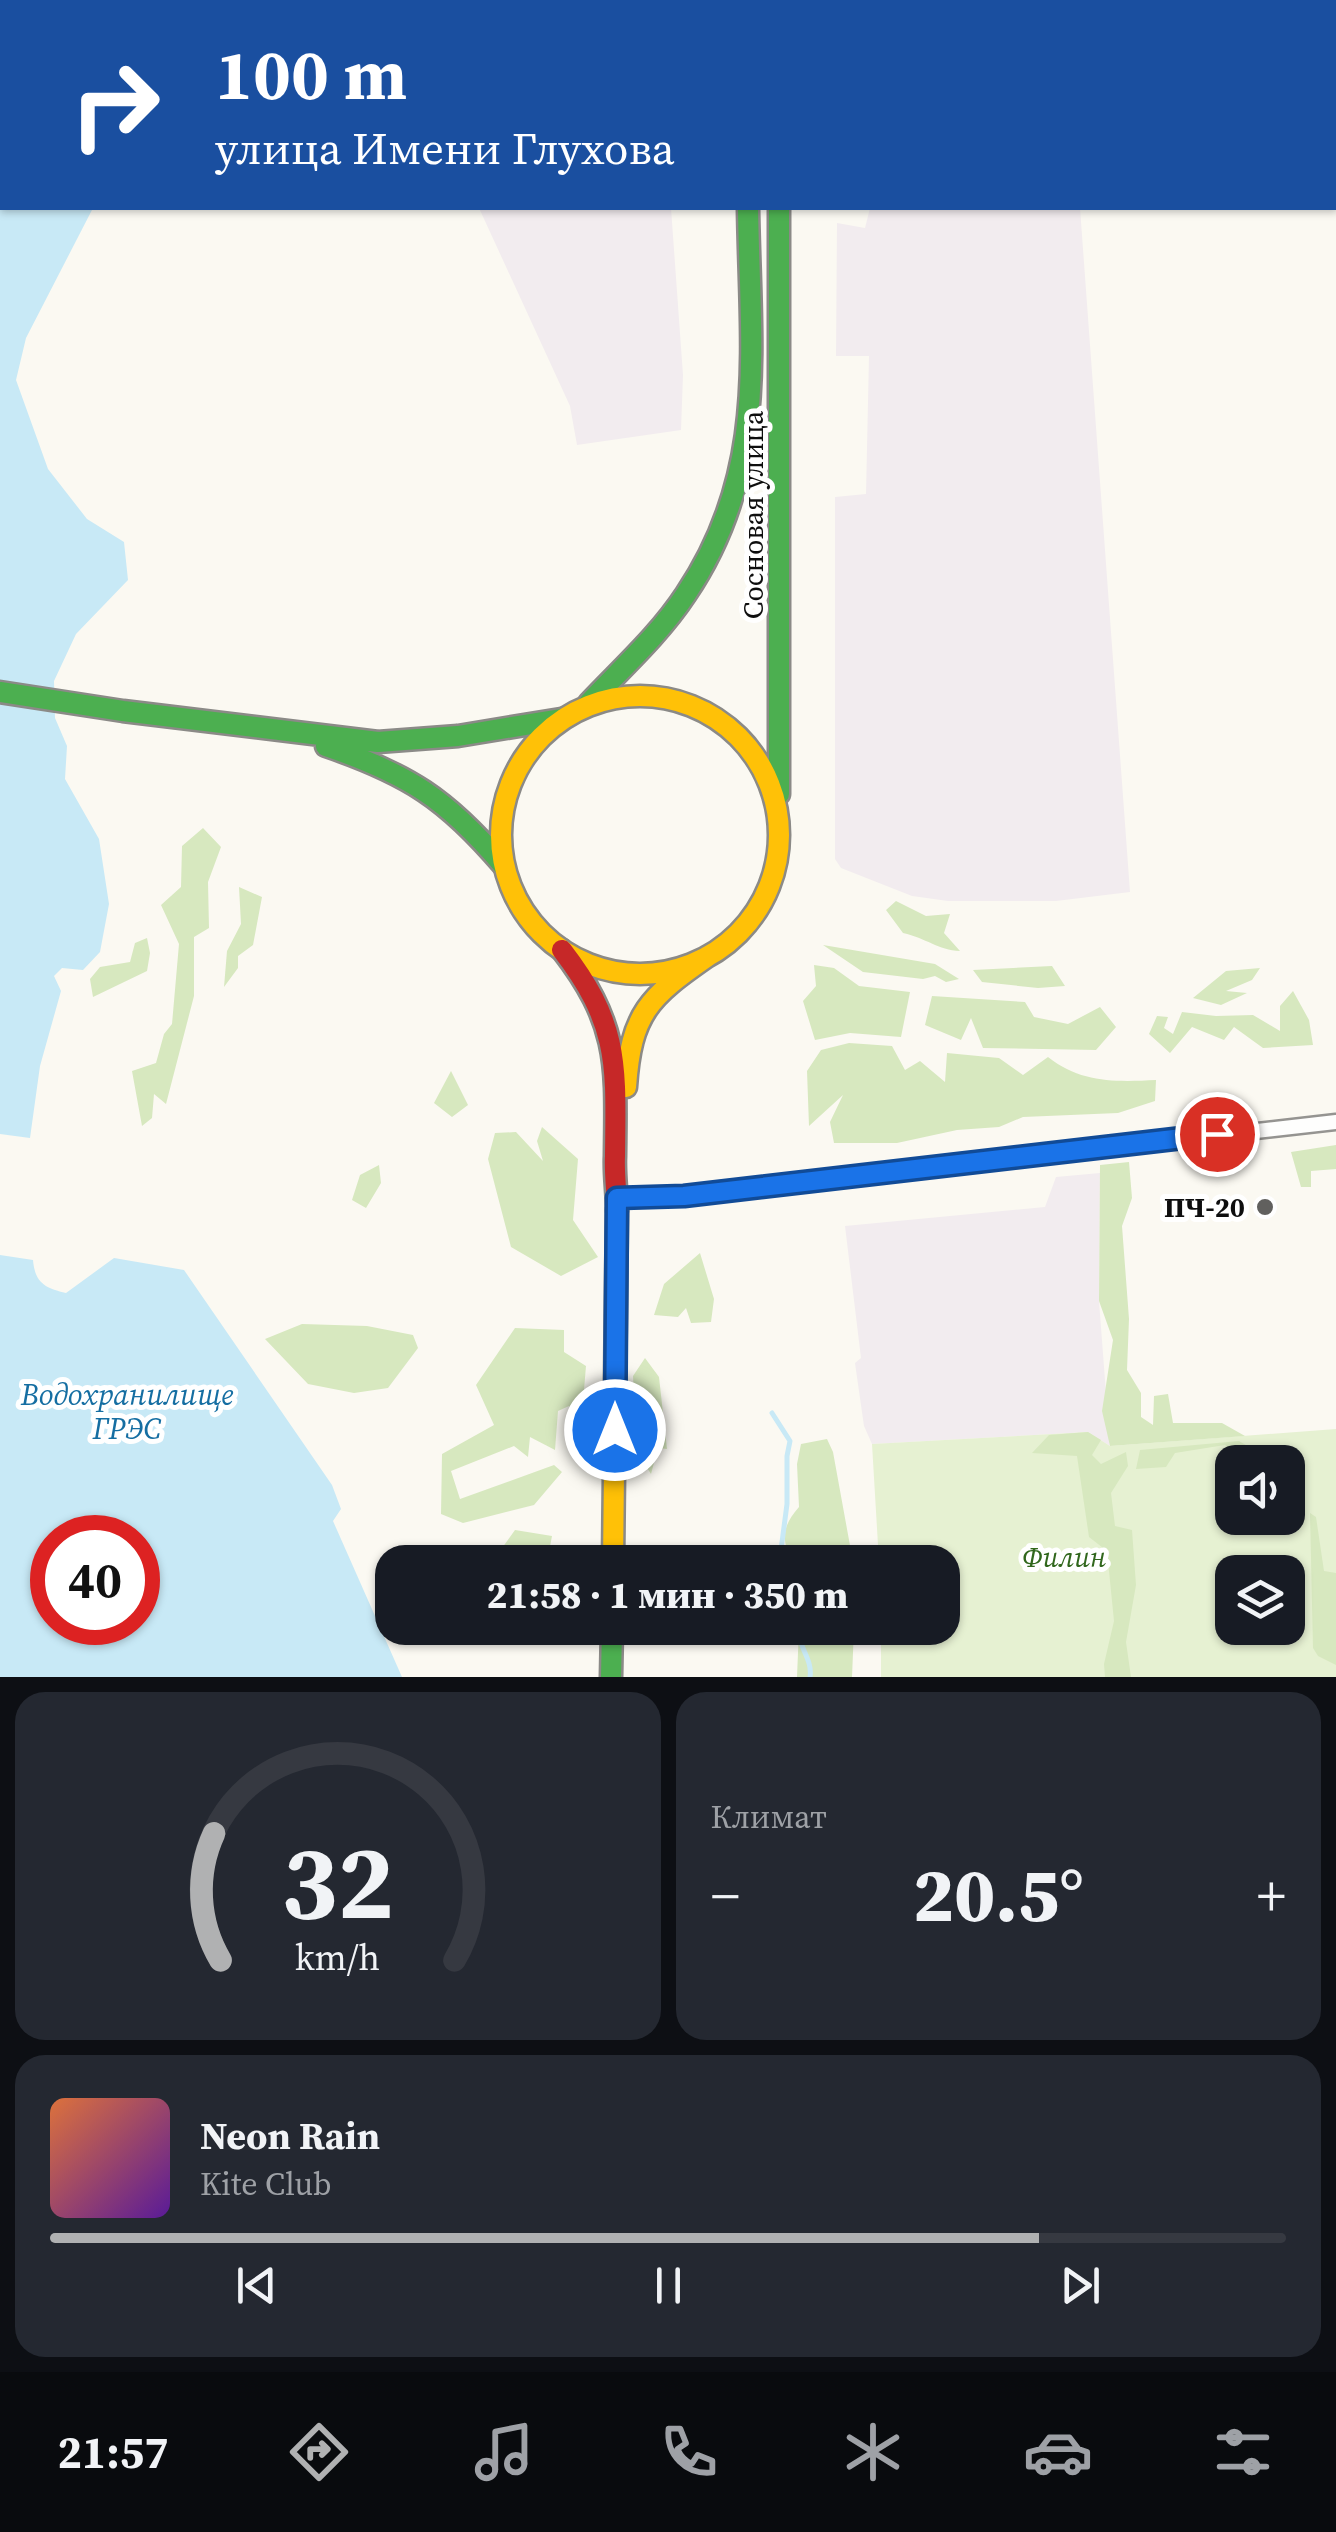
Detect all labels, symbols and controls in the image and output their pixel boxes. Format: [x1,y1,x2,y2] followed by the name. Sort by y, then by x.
[215,26,407,122] text: 100 m
[50,40,180,170] icon: right
[215,117,675,179] text: улица Имени Глухова
[734,410,772,619] street label: Сосновая улица
[1175,1092,1260,1177] pin
[1190,1107,1245,1162] icon: arrive
[1164,1188,1245,1226] place label: ПЧ-20
[1254,1196,1276,1218] marker: ПЧ-20
[20,1374,233,1449] water label: Водохранилище ГРЭС
[563,1378,667,1482] position arrow
[1215,1445,1305,1645] map controls
[1215,1445,1305,1535] button: sound
[30,1515,160,1645] speed limit sign: 40
[1022,1538,1106,1576] park label: Филин
[1215,1555,1305,1645] button: layers
[487,1569,848,1621] text: 21:58 · 1 мин · 350 m
[711,1795,827,1839] text: Климат
[281,1810,394,1953] text: 32
[913,1843,1084,1946] text: 20.5°
[711,1858,740,1933] text: −
[1257,1858,1286,1933] text: +
[295,1933,380,1982] text: km/h
[200,2110,380,2162] text: Neon Rain
[200,2162,332,2206] text: Kite Club
[229,2258,284,2313] icon: previous
[641,2258,696,2313] icon: pause
[1053,2258,1108,2313] icon: next
[284,2417,354,2487] icon: directions
[469,2417,539,2487] icon: music
[654,2417,724,2487] icon: phone
[838,2417,908,2487] icon: climate
[1023,2417,1093,2487] icon: car
[1208,2417,1278,2487] icon: filters
[57,2421,169,2483] text: 21:57

